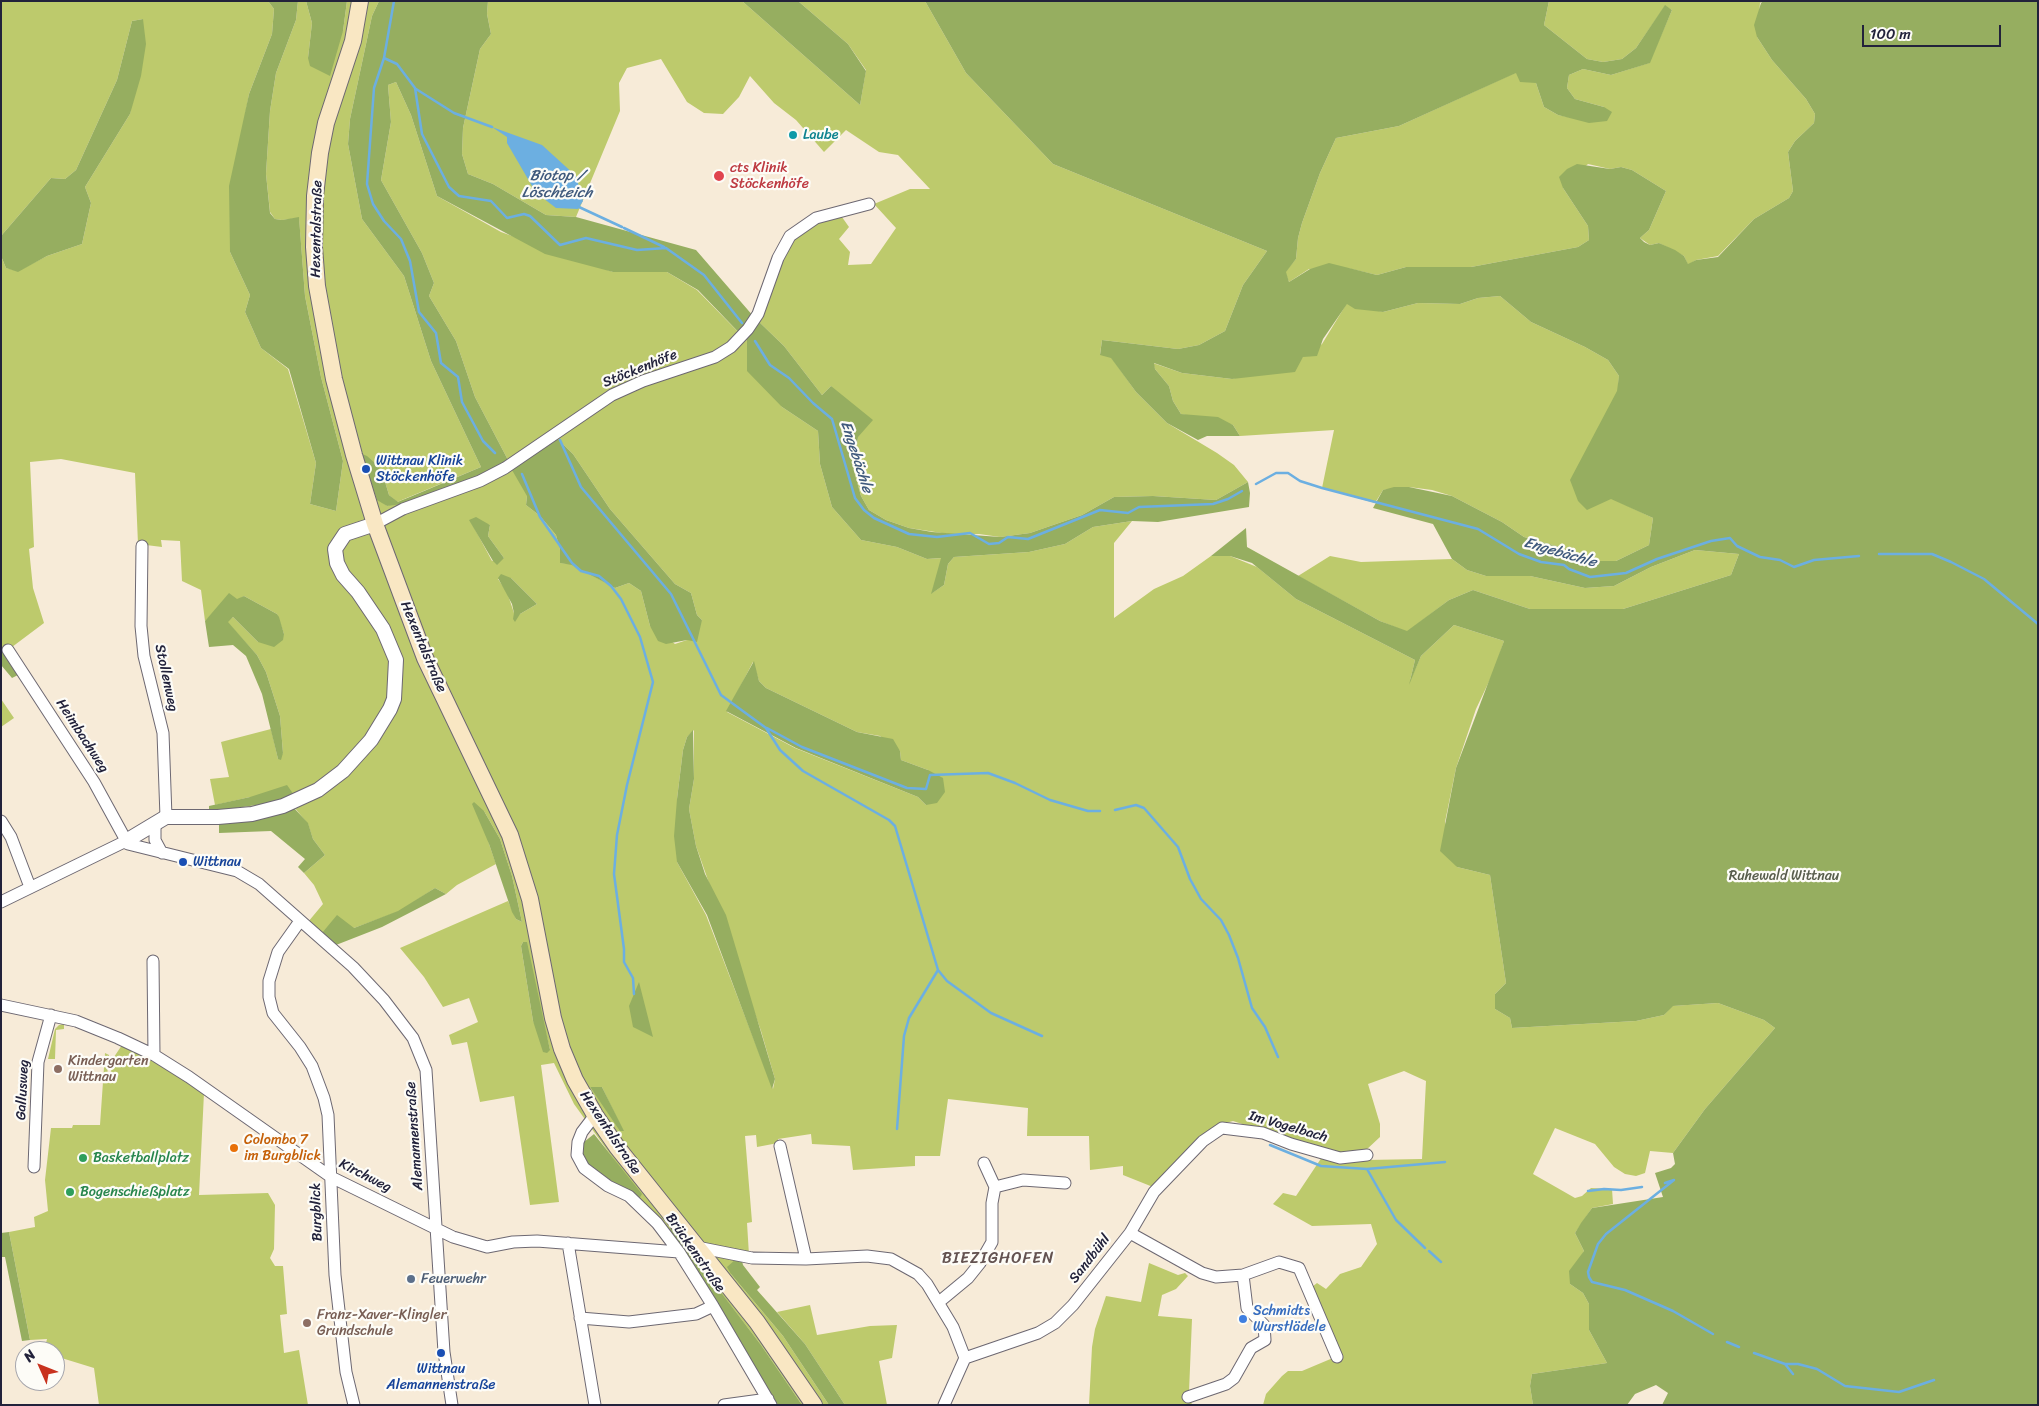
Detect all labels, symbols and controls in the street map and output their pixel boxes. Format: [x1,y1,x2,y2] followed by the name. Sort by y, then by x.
[1864,15,2003,47] scale bar
[1870,21,1911,47] text: 100 m
[803,127,838,143] place label: Laube
[787,129,799,141] marker: Laube
[730,160,809,192] place label: cts Klinik Stöckenhöfe
[522,167,592,202] water label: Biotop / Löschteich
[712,169,726,183] marker: cts Klinik Stöckenhöfe
[308,180,326,278] street label: Hexentalstraße
[600,346,680,392] street label: Stöckenhöfe
[836,419,876,495] water label: Engebächle
[376,453,463,486] place label: Wittnau Klinik Stöckenhöfe
[360,463,372,475] marker: Wittnau Klinik Stöckenhöfe
[1522,534,1598,572] water label: Engebächle
[396,599,450,695] street label: Hexentalstraße
[151,643,181,713] street label: Stollenweg
[52,696,112,776] street label: Heimbachweg
[193,854,241,870] place label: Wittnau
[177,856,189,868] marker: Wittnau
[1729,868,1839,884] park label: Ruhewald Wittnau
[68,1053,148,1086] place label: Kindergarten Wittnau
[13,1059,33,1121] street label: Gallusweg
[52,1063,64,1075] marker: Kindergarten Wittnau
[403,1081,427,1191] street label: Alemannenstraße
[576,1088,644,1178] street label: Hexentalstraße
[1247,1108,1329,1146] street label: Im Vogelbach
[244,1132,321,1164] place label: Colombo 7 im Burgblick
[228,1142,240,1154] marker: Colombo 7 im Burgblick
[93,1150,189,1166] place label: Basketballplatz
[77,1152,89,1164] marker: Basketballplatz
[336,1156,394,1196] street label: Kirchweg
[308,1182,326,1242] street label: Burgblick
[80,1184,190,1200] place label: Bogenschießplatz
[64,1186,76,1198] marker: Bogenschießplatz
[662,1210,728,1296] street label: Brückenstraße
[1066,1231,1114,1287] street label: Sandbühl
[941,1249,1055,1269] district label: BIEZIGHOFEN
[421,1271,486,1287] place label: Feuerwehr
[405,1273,417,1285] marker: Feuerwehr
[1253,1303,1326,1335] place label: Schmidts Wurstlädele
[317,1307,447,1340] place label: Franz-Xaver-Klingler Grundschule
[1237,1313,1249,1325] marker: Schmidts Wurstlädele
[301,1317,313,1329] marker: Franz-Xaver-Klingler Grundschule
[15,1341,65,1391] north arrow
[17,1344,42,1368] text: N
[435,1347,447,1359] marker: Wittnau Alemannenstraße
[386,1361,496,1394] place label: Wittnau Alemannenstraße

